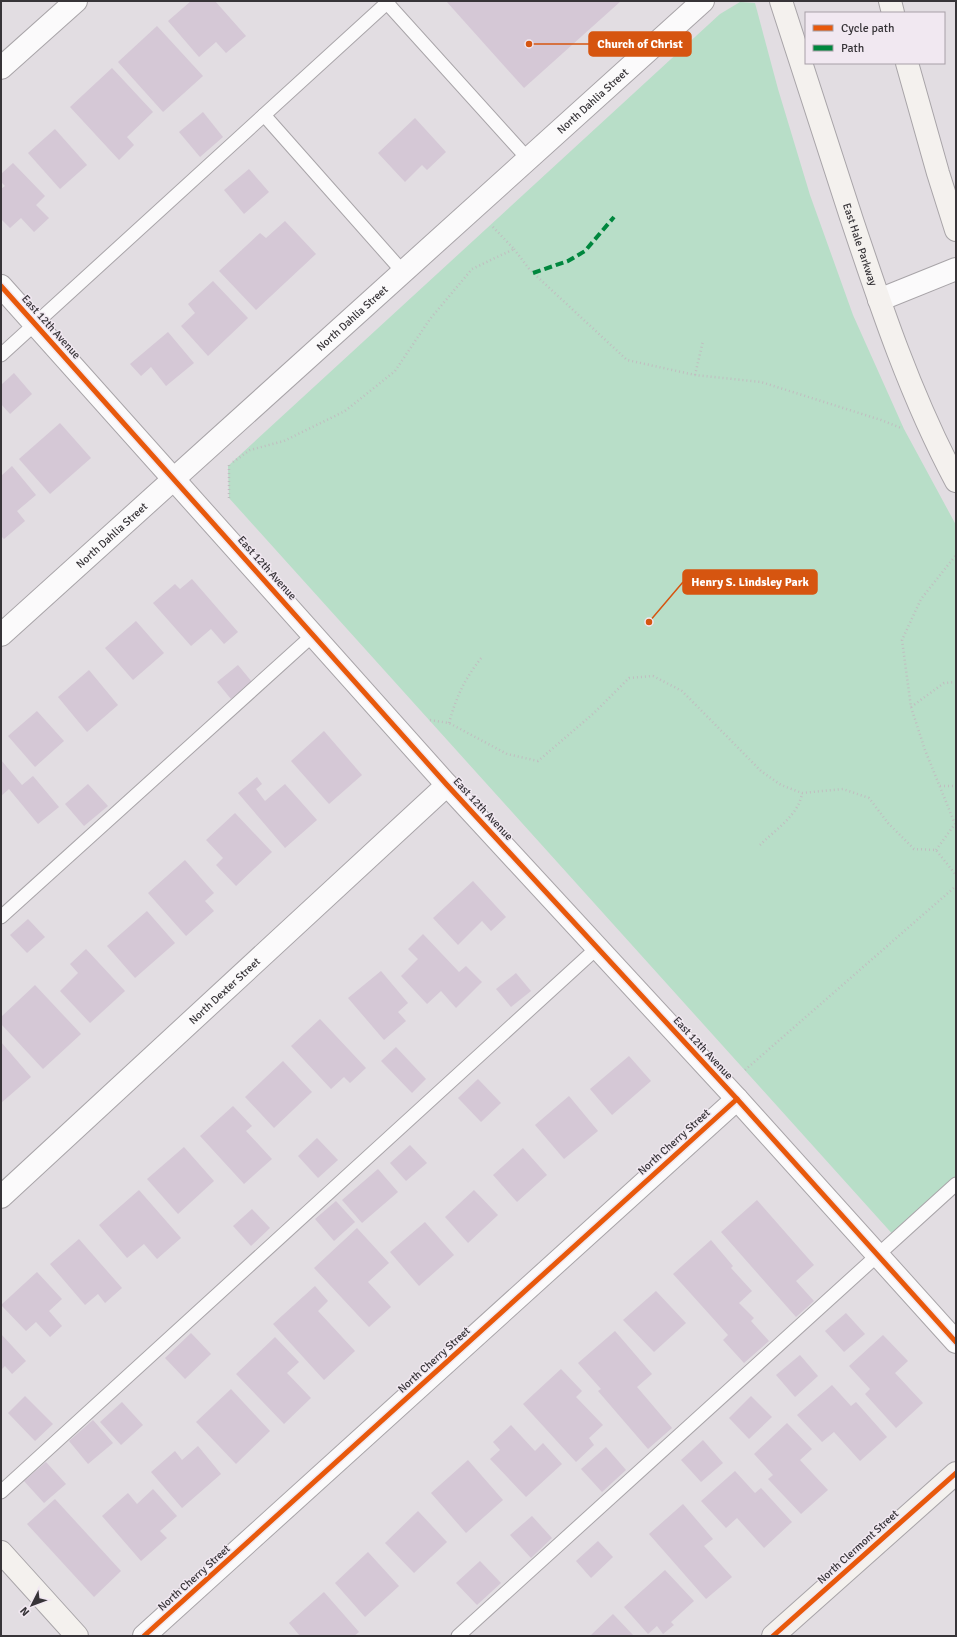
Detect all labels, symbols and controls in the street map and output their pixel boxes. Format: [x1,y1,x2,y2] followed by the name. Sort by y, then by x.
[805,12,945,64] legend
[841,21,894,36] text: Cycle path
[589,32,691,56] callout: Church of Christ
[597,37,683,52] text: Church of Christ
[841,41,864,56] text: Path
[554,65,631,136] street label: North Dahlia Street
[840,201,881,288] street label: East Hale Parkway
[314,282,390,353] street label: North Dahlia Street
[19,292,83,362] street label: East 12th Avenue
[73,500,150,571] street label: North Dahlia Street
[235,533,299,603] street label: East 12th Avenue
[683,570,817,594] callout: Henry S. Lindsley Park
[691,575,809,590] text: Henry S. Lindsley Park
[451,775,515,843] street label: East 12th Avenue
[186,955,263,1027] street label: North Dexter Street
[671,1014,735,1082] street label: East 12th Avenue
[635,1106,713,1178] street label: North Cherry Street
[395,1324,473,1396] street label: North Cherry Street
[815,1507,901,1587] street label: North Clermont Street
[155,1542,233,1614] street label: North Cherry Street
[12,1585,52,1625] north arrow
[18,1604,32,1619] text: N

